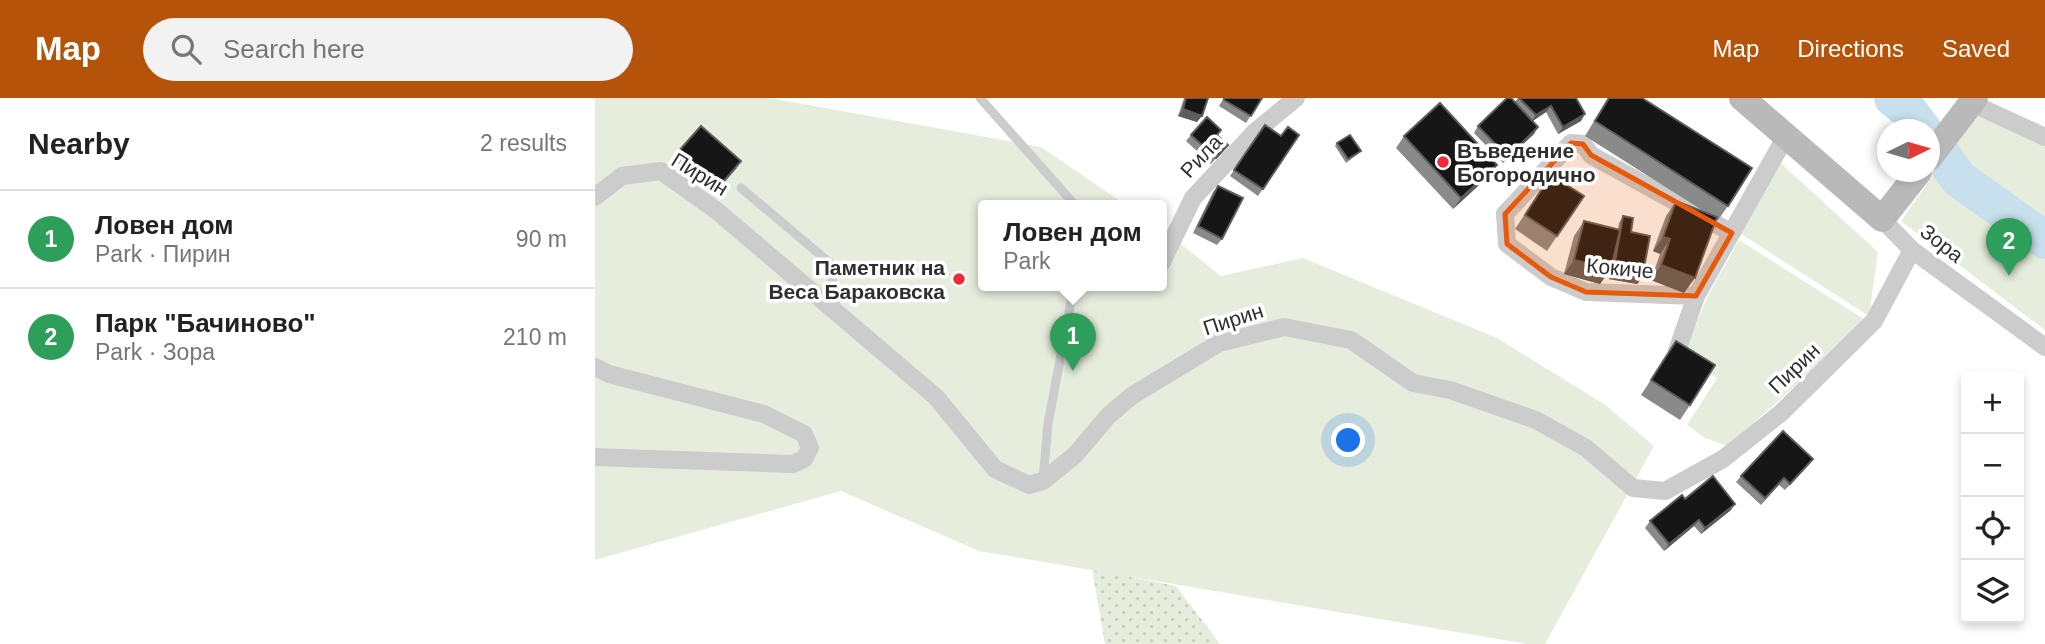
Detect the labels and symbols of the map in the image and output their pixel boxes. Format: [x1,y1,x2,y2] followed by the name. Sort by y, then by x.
[1877,119,1940,182] north arrow
[1176,130,1227,182] street label: Рила
[1457,139,1596,186] place label: Въведение Богородично
[668,148,732,200] street label: Пирин
[1435,154,1451,170] marker: Въведение Богородично
[1986,218,2032,276] pin: 2
[1916,219,1968,267] street label: Зора
[1585,254,1655,282] street label: Кокиче
[768,256,945,303] place label: Паметник на Веса Бараковска
[951,271,967,287] marker: Паметник на Веса Бараковска
[1200,299,1266,339] street label: Пирин
[1050,313,1096,371] pin: 1
[1764,338,1824,398] street label: Пирин
[1331,423,1365,457] your location

